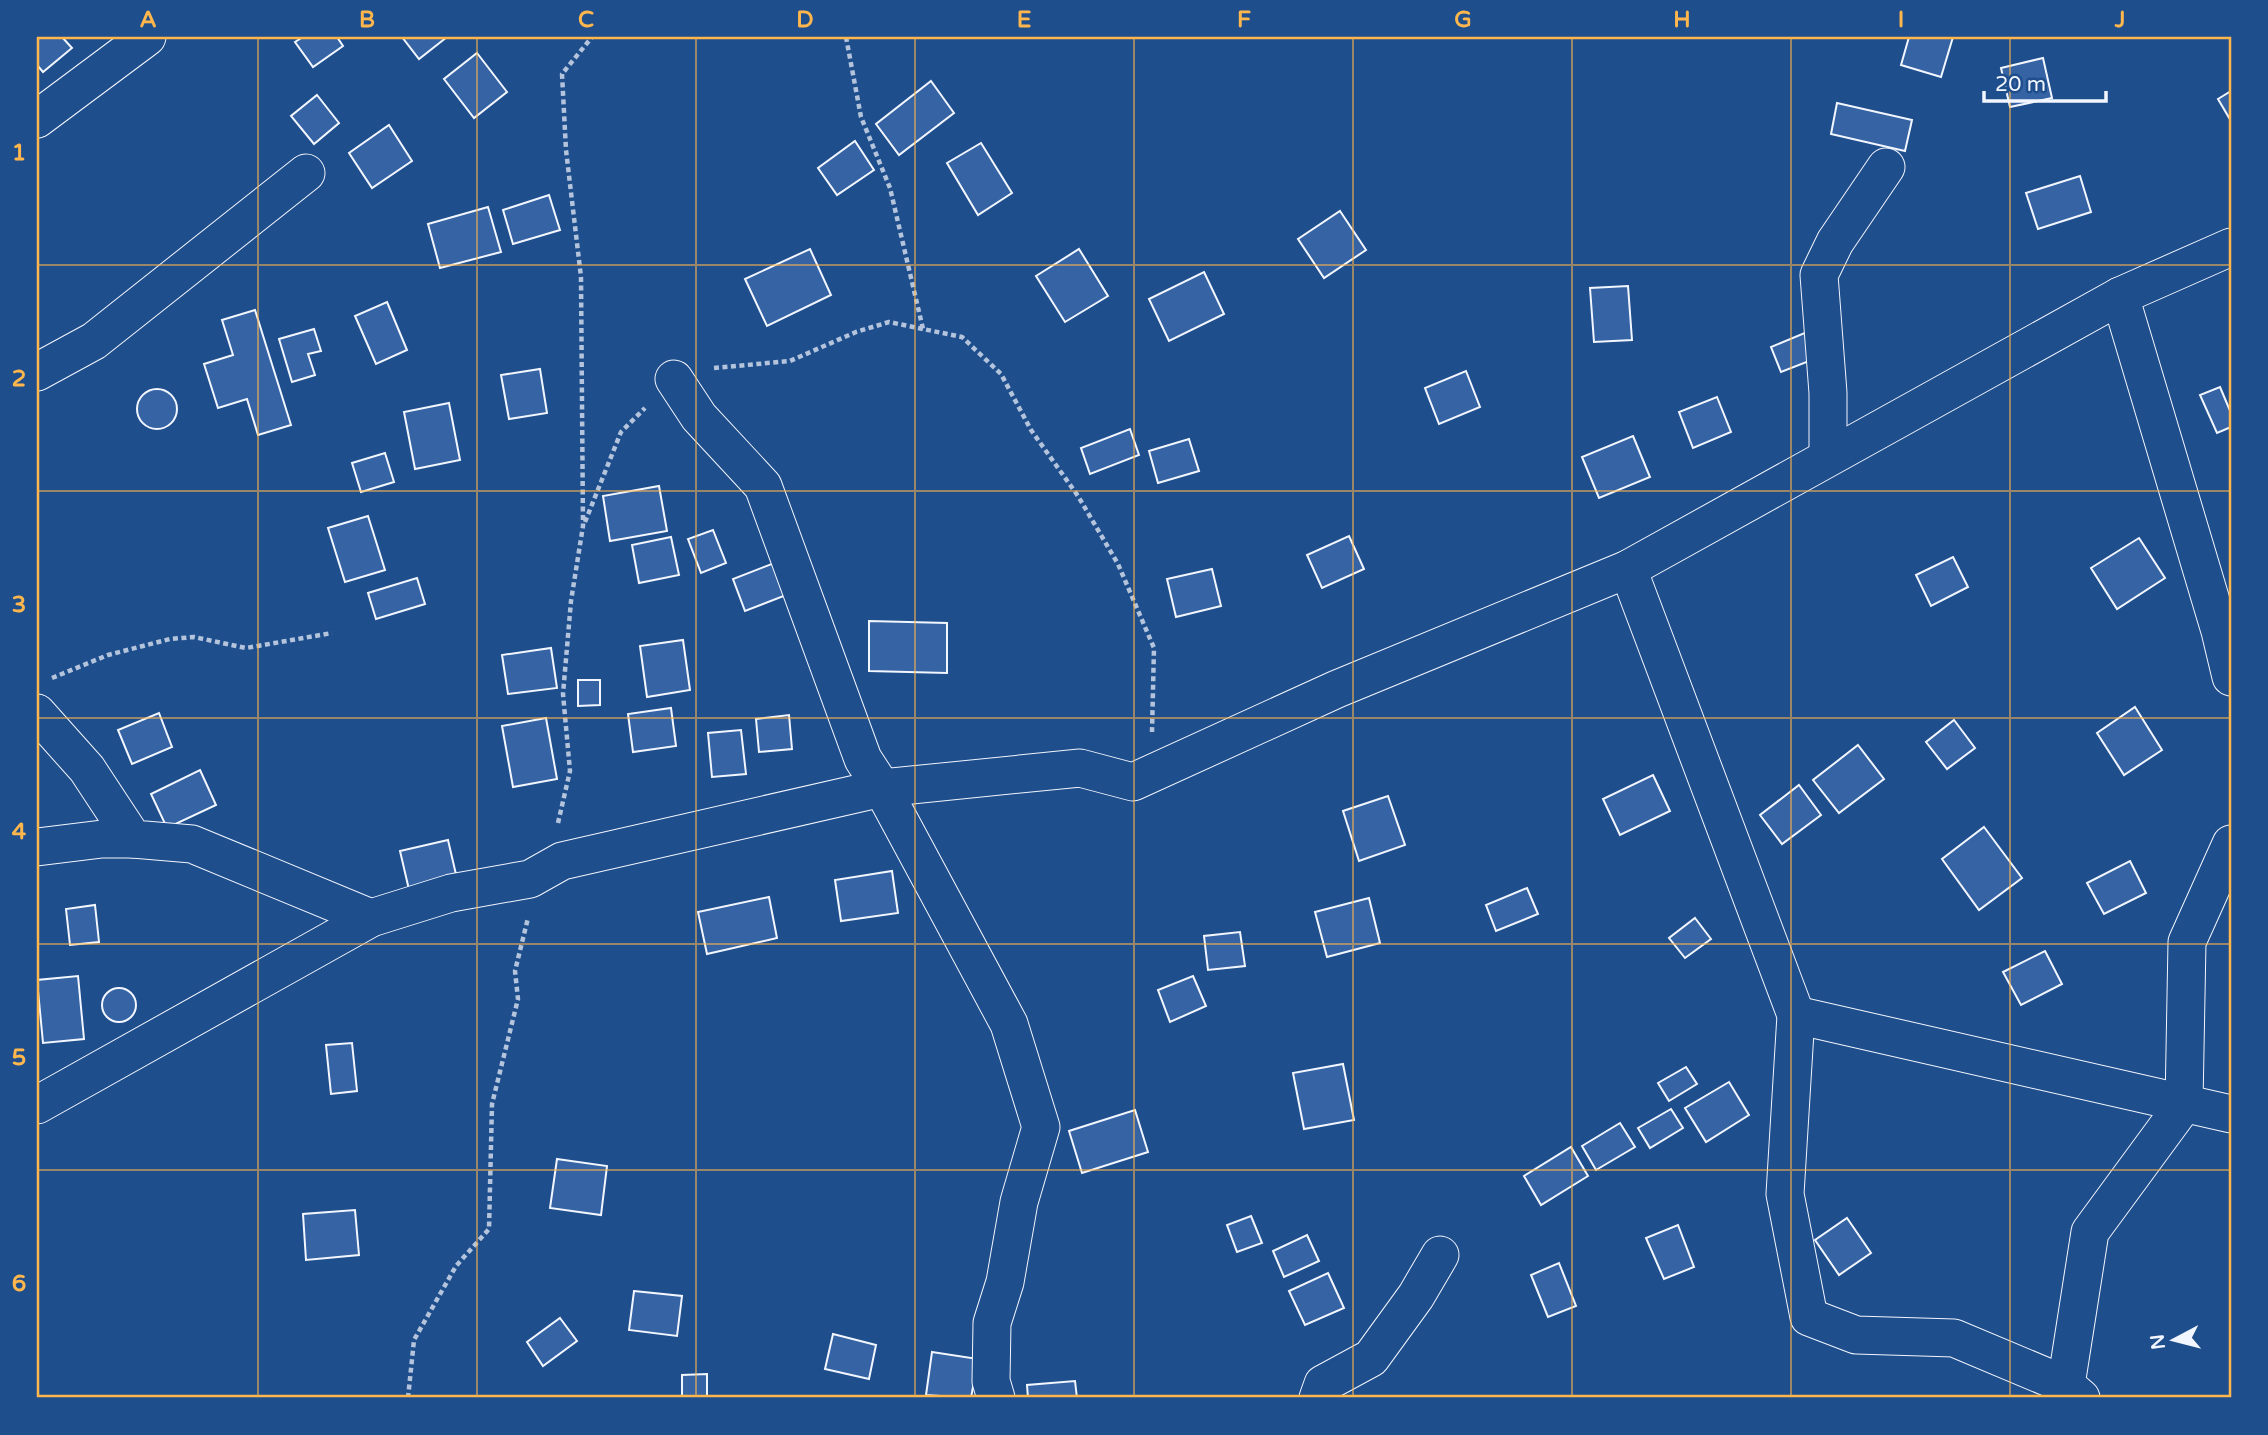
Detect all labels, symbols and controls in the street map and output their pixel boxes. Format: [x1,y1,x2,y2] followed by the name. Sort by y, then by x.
[139,6,157,34] text: A
[359,6,375,34] text: B
[578,6,594,34] text: C
[796,6,814,34] text: D
[1017,6,1031,34] text: E
[1237,6,1251,34] text: F
[1454,6,1472,34] text: G
[1673,6,1691,34] text: H
[1898,6,1904,34] text: I
[2114,6,2125,34] text: J
[1984,60,2107,104] scale bar
[1995,72,2046,97] text: 20 m
[12,139,26,167] text: 1
[12,365,26,393] text: 2
[12,591,26,619] text: 3
[12,818,27,846] text: 4
[12,1044,26,1072] text: 5
[12,1270,26,1298] text: 6
[2138,1306,2208,1376] north arrow
[2146,1333,2170,1351] text: N

